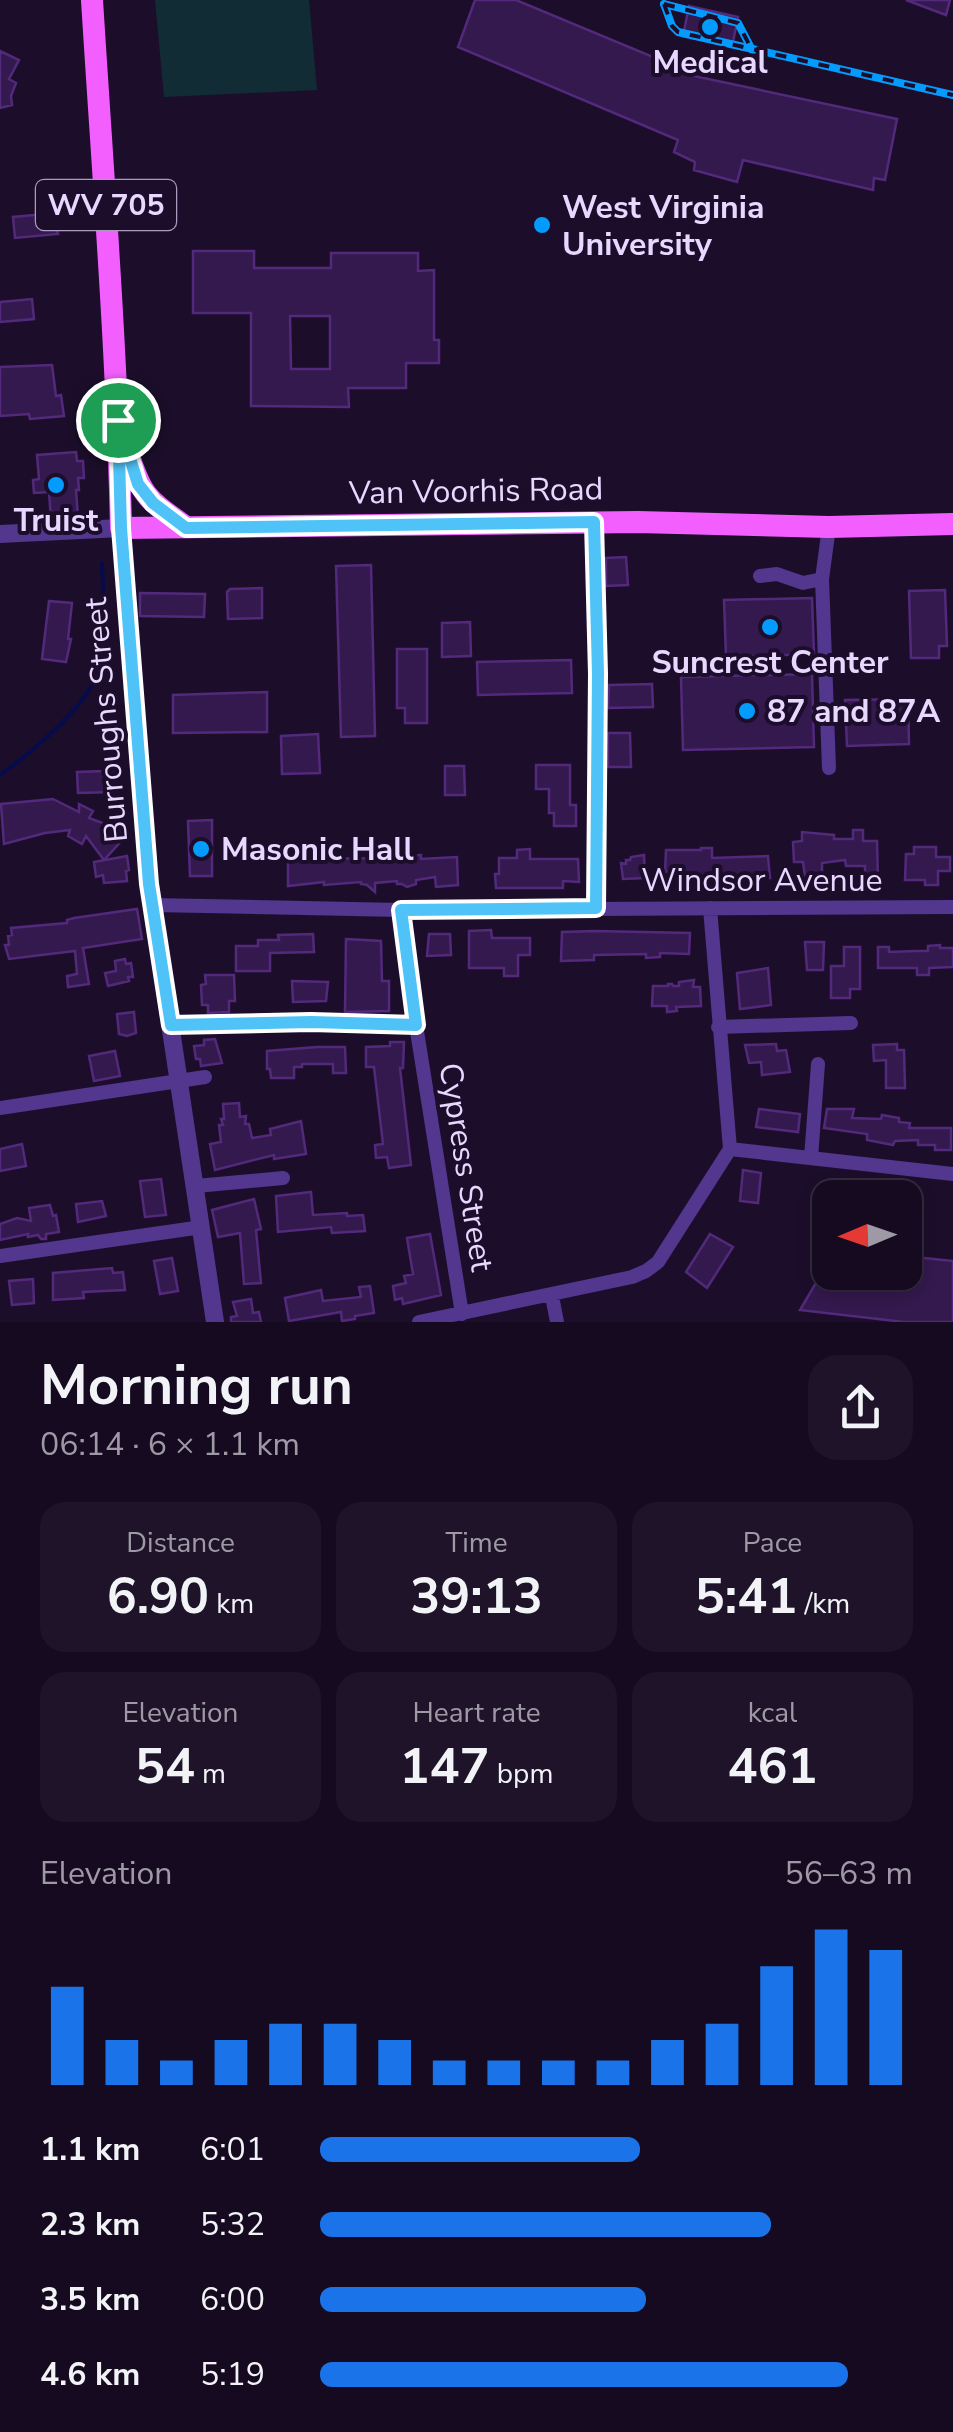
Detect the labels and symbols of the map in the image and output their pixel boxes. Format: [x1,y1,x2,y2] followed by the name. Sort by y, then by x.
[699,16,721,38] marker: Medical
[652,41,768,84] place label: Medical
[36,180,176,230] road number: WV 705
[562,186,764,266] place label: West Virginia University
[531,214,553,236] marker: West Virginia University
[76,378,161,463] pin
[347,467,604,515] street label: Van Voorhis Road
[45,474,67,496] marker: Truist
[14,499,99,542] place label: Truist
[74,595,138,844] street label: Burroughs Street
[759,616,781,638] marker: Suncrest Center
[651,641,889,684] place label: Suncrest Center
[767,690,941,733] place label: 87 and 87A
[736,700,758,722] marker: 87 and 87A
[221,828,414,871] place label: Masonic Hall
[190,838,212,860] marker: Masonic Hall
[641,859,883,902] street label: Windsor Avenue
[428,1060,504,1275] street label: Cypress Street
[812,1180,922,1290] north arrow

